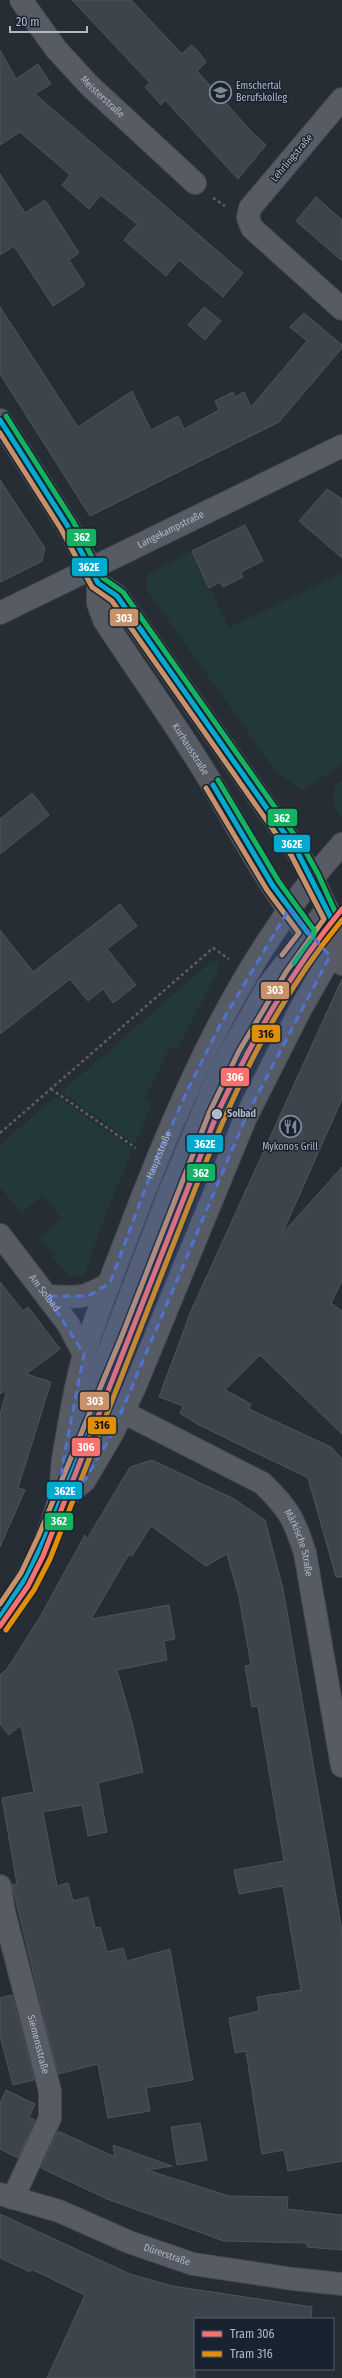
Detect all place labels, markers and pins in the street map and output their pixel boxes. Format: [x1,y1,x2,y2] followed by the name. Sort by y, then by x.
[207,79,233,105] school or university icon: Emschertal Berufskolleg
[236,80,287,104] place label: Emschertal Berufskolleg
[210,1107,224,1121] marker: Solbad
[227,1108,256,1120] place label: Solbad
[277,1114,303,1140] restaurant icon: Mykonos Grill
[262,1141,318,1153] place label: Mykonos Grill

